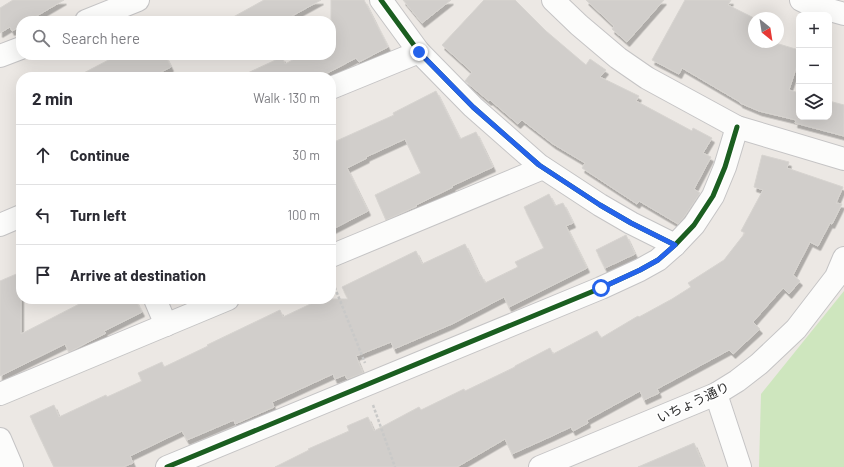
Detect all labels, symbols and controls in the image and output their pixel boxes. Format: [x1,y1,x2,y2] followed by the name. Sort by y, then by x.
[748,12,784,48] north arrow
[796,12,832,120] map controls
[796,12,832,48] button: +
[16,16,336,60] search box
[30,27,52,49] icon: search
[62,29,140,47] text: Search here
[410,43,428,61] route end
[796,48,832,84] button: −
[796,84,832,120] button: layers
[32,88,73,108] text: 2 min
[253,90,320,106] text: Walk · 130 m
[32,144,54,166] icon: ahead
[70,146,130,164] text: Continue
[293,147,320,163] text: 30 m
[32,204,54,226] icon: left
[70,206,126,224] text: Turn left
[287,207,320,223] text: 100 m
[32,264,54,286] icon: arrive
[70,266,206,284] text: Arrive at destination
[592,279,610,297] route start
[654,378,732,426] street label: いちょう通り

